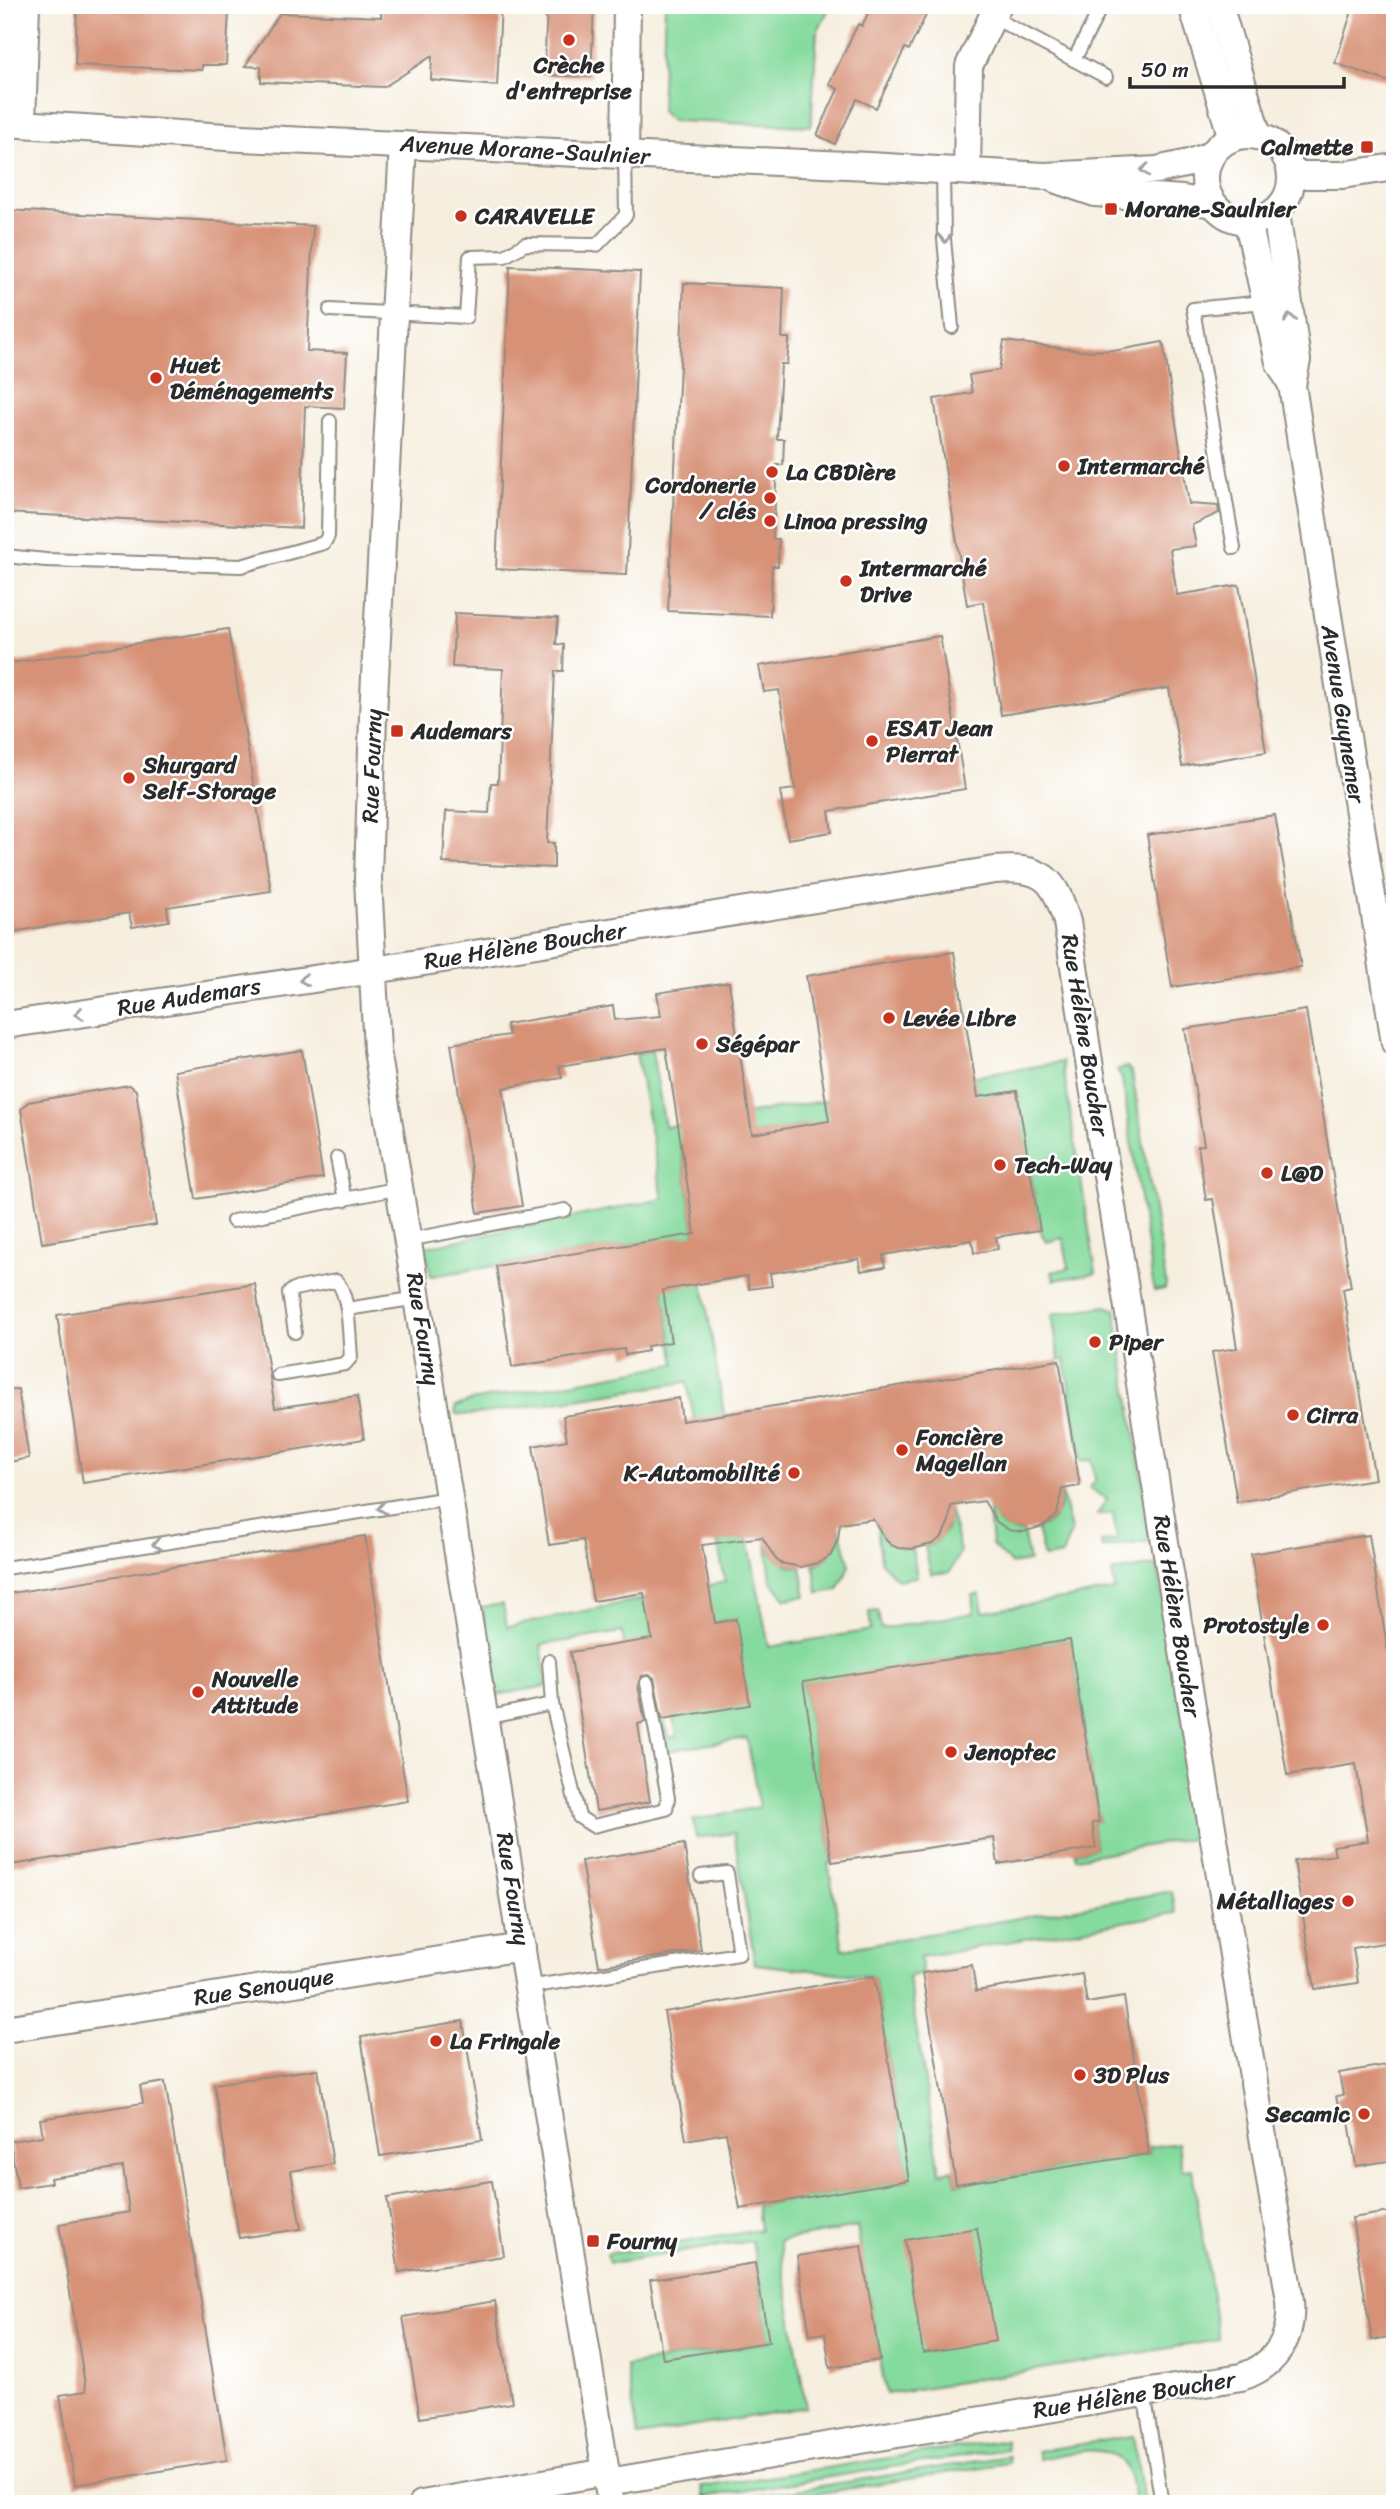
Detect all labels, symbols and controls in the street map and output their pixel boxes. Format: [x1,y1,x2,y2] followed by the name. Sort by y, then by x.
[561,32,577,48] marker: Crèche d'entreprise
[506,45,632,112] place label: Crèche d'entreprise
[1130,46,1344,90] scale bar
[1141,51,1189,89] text: 50 m
[398,123,652,177] street label: Avenue Morane-Saulnier
[1260,127,1354,168] place label: Calmette
[1359,139,1375,155] marker: Calmette
[1140,163,1151,178] one-way arrow
[1124,189,1298,230] place label: Morane-Saulnier
[474,196,596,237] place label: CARAVELLE
[1103,201,1119,217] marker: Morane-Saulnier
[453,208,469,224] marker: CARAVELLE
[937,232,952,243] one-way arrow
[1283,312,1298,324] one-way arrow
[169,345,335,412] place label: Huet Déménagements
[148,370,164,386] marker: Huet Déménagements
[1077,446,1205,487] place label: Intermarché
[786,452,897,493] place label: La CBDière
[1056,458,1072,474] marker: Intermarché
[764,464,780,480] marker: La CBDière
[645,465,757,532] place label: Cordonerie / clés
[762,490,778,506] marker: Cordonerie / clés
[784,501,928,542] place label: Linoa pressing
[762,513,778,529] marker: Linoa pressing
[859,548,987,615] place label: Intermarché Drive
[838,573,854,589] marker: Intermarché Drive
[1308,621,1378,808] street label: Avenue Guynemer
[350,708,394,824] street label: Rue Fourny
[886,708,994,775] place label: ESAT Jean Pierrat
[410,711,513,752] place label: Audemars
[389,723,405,739] marker: Audemars
[864,733,880,749] marker: ESAT Jean Pierrat
[142,745,276,812] place label: Shurgard Self-Storage
[121,770,137,786] marker: Shurgard Self-Storage
[421,910,631,982] street label: Rue Hélène Boucher
[1049,931,1121,1141] street label: Rue Hélène Boucher
[114,965,264,1029] street label: Rue Audemars
[299,972,310,987] one-way arrow
[903,998,1016,1039] place label: Levée Libre
[74,1006,85,1021] one-way arrow
[881,1010,897,1026] marker: Levée Libre
[715,1024,800,1065] place label: Ségépar
[694,1036,710,1052] marker: Ségépar
[1014,1145,1113,1186] place label: Tech-Way
[1281,1153,1323,1194] place label: L@D
[992,1157,1008,1173] marker: Tech-Way
[1259,1165,1275,1181] marker: L@D
[394,1270,452,1389] street label: Rue Fourny
[1109,1322,1165,1363] place label: Piper
[1087,1334,1103,1350] marker: Piper
[1306,1395,1360,1436] place label: Cirra
[1285,1407,1301,1423] marker: Cirra
[915,1417,1007,1484] place label: Foncière Magellan
[894,1442,910,1458] marker: Foncière Magellan
[623,1453,780,1494] place label: K-Automobilité
[786,1465,802,1481] marker: K-Automobilité
[376,1500,388,1515] one-way arrow
[1141,1512,1213,1722] street label: Rue Hélène Boucher
[151,1536,163,1551] one-way arrow
[1203,1605,1310,1646] place label: Protostyle
[1315,1617,1331,1633] marker: Protostyle
[211,1659,299,1726] place label: Nouvelle Attitude
[190,1684,206,1700] marker: Nouvelle Attitude
[963,1732,1056,1773] place label: Jenoptec
[943,1744,959,1760] marker: Jenoptec
[484,1830,542,1949] street label: Rue Fourny
[1216,1881,1334,1922] place label: Métalliages
[1340,1893,1356,1909] marker: Métalliages
[191,1956,337,2018] street label: Rue Senouque
[450,2021,561,2062] place label: La Fringale
[428,2033,444,2049] marker: La Fringale
[1093,2055,1170,2096] place label: 3D Plus
[1072,2067,1088,2083] marker: 3D Plus
[1264,2094,1351,2135] place label: Secamic
[1356,2106,1372,2122] marker: Secamic
[606,2221,678,2262] place label: Fourny
[585,2233,601,2249] marker: Fourny
[1030,2359,1240,2431] street label: Rue Hélène Boucher

